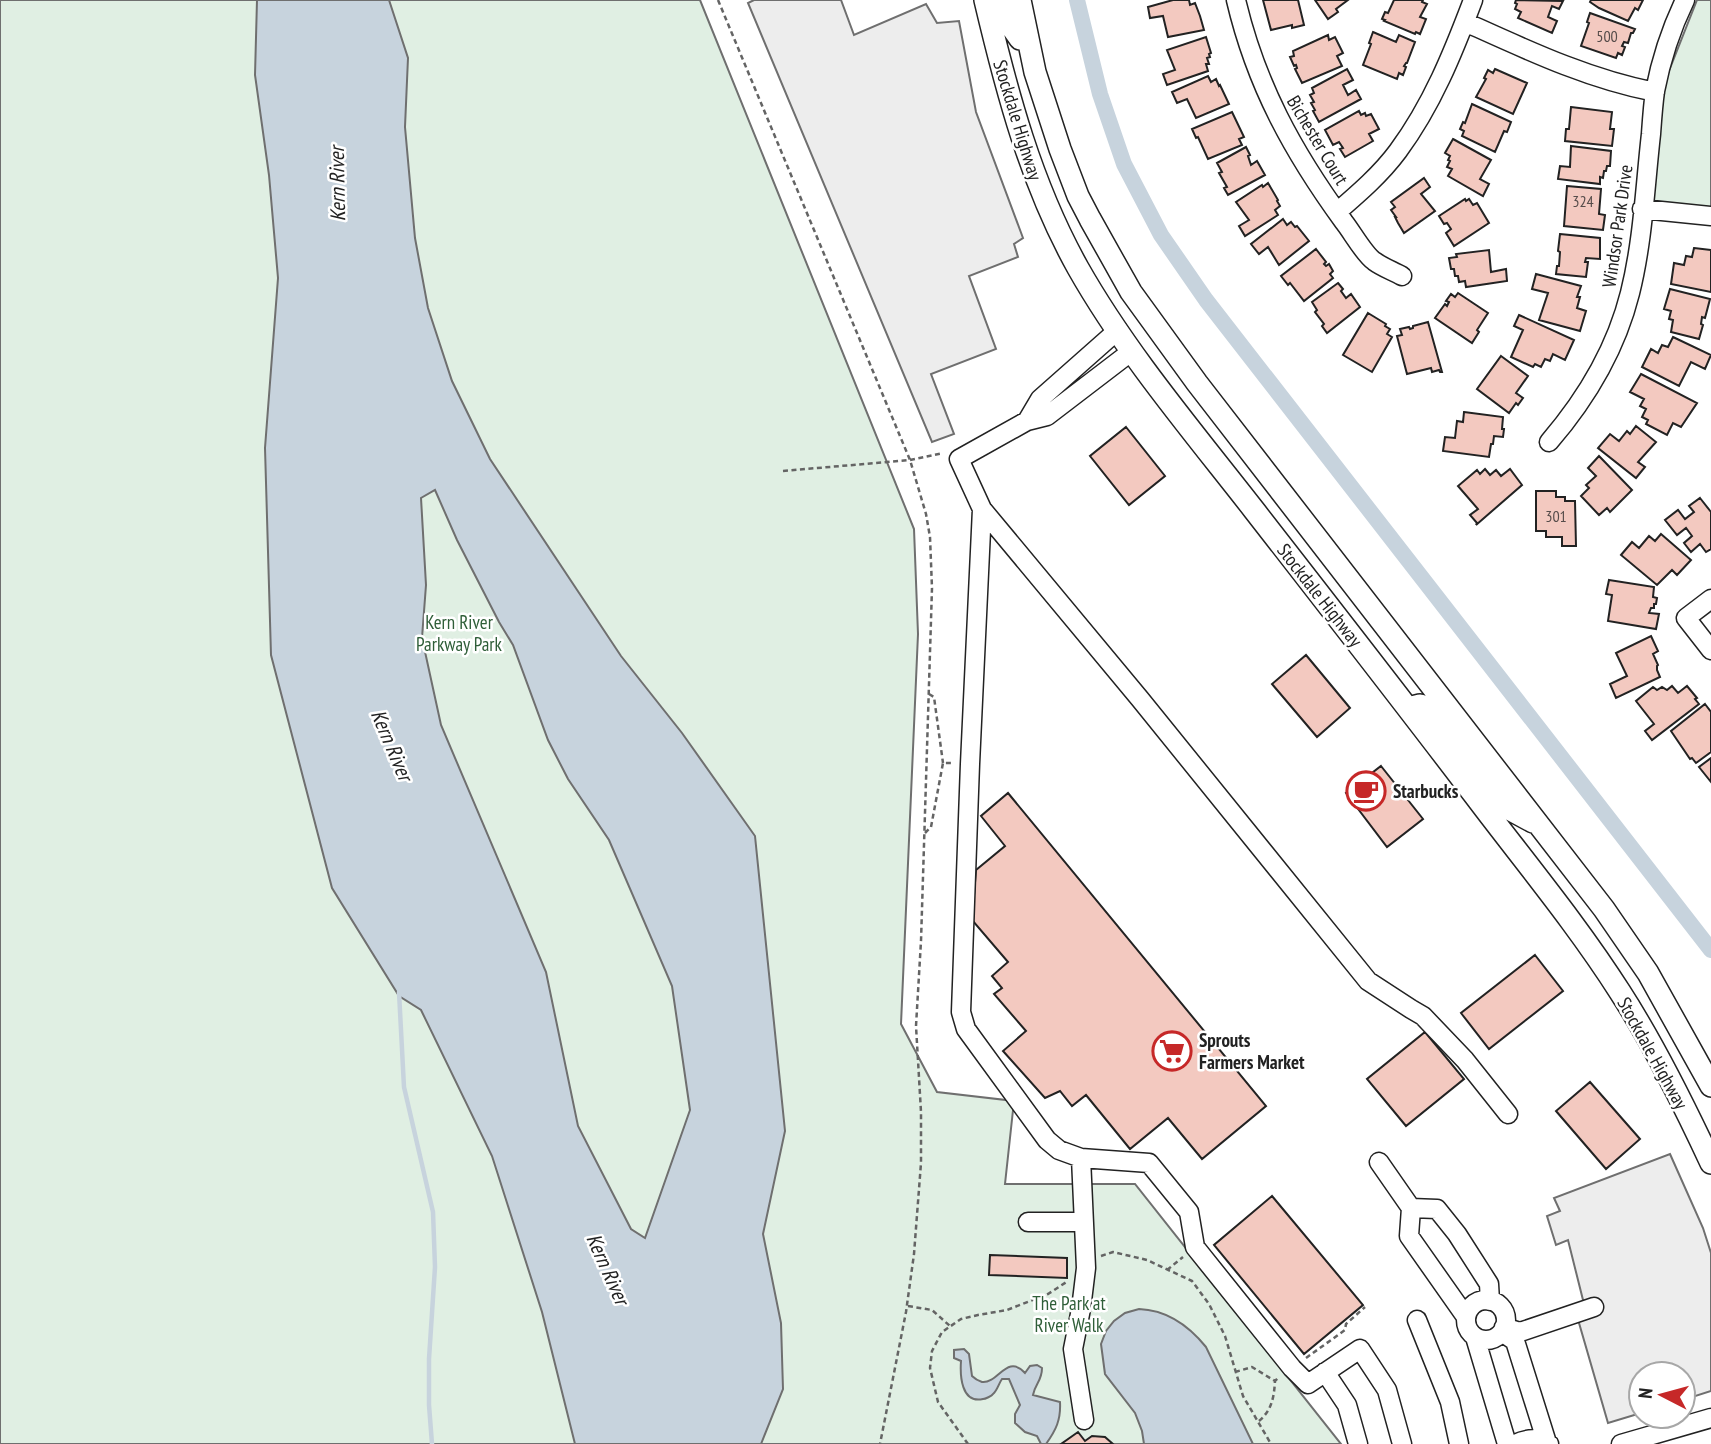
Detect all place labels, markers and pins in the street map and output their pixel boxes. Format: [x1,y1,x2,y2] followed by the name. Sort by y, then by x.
[1345,770,1387,812] cafe icon: Starbucks
[1393,779,1459,803] place label: Starbucks
[1199,1028,1305,1074] place label: Sprouts Farmers Market
[1151,1030,1193,1072] supermarket icon: Sprouts Farmers Market

